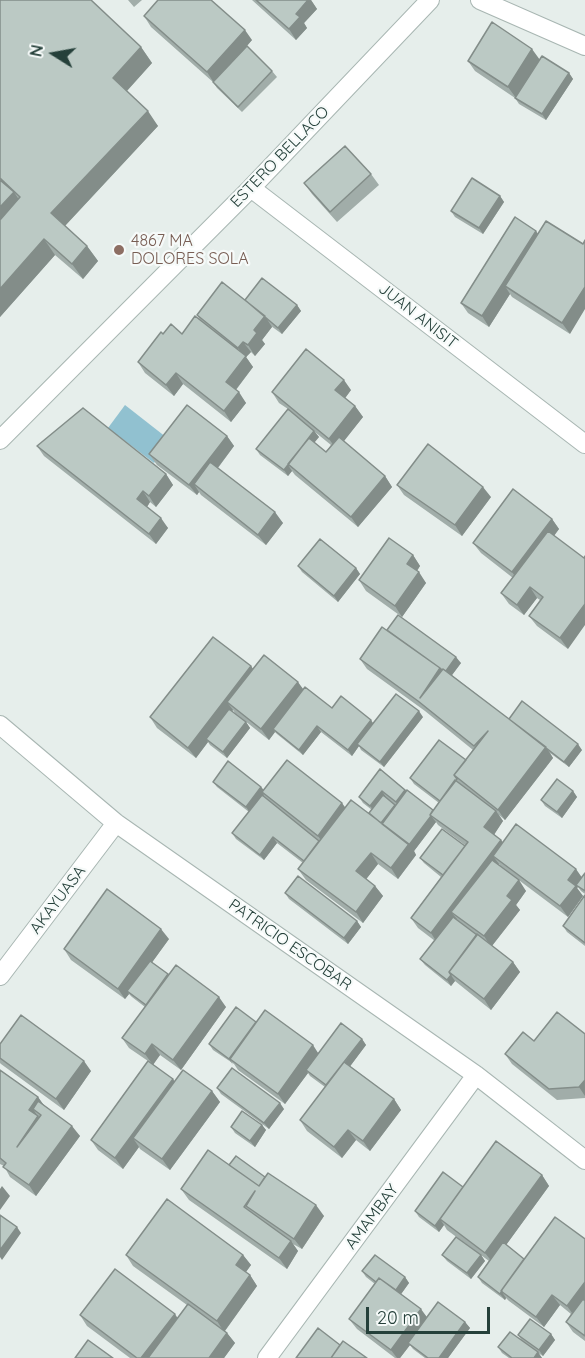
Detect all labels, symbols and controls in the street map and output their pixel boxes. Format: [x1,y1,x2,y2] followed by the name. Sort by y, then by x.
[24,24,84,84] north arrow
[25,43,47,58] text: N
[227,102,333,212] street label: ESTERO BELLACO
[131,231,249,269] place label: 4867 MA DOLORES SOLA
[112,243,126,257] marker: 4867 MA DOLORES SOLA
[374,279,462,353] street label: JUAN ANISIT
[26,862,90,938] street label: AKAYUASA
[225,895,355,995] street label: PATRICIO ESCOBAR
[341,1181,403,1253] street label: AMAMBAY
[369,1295,494,1333] scale bar
[377,1306,419,1329] text: 20 m

